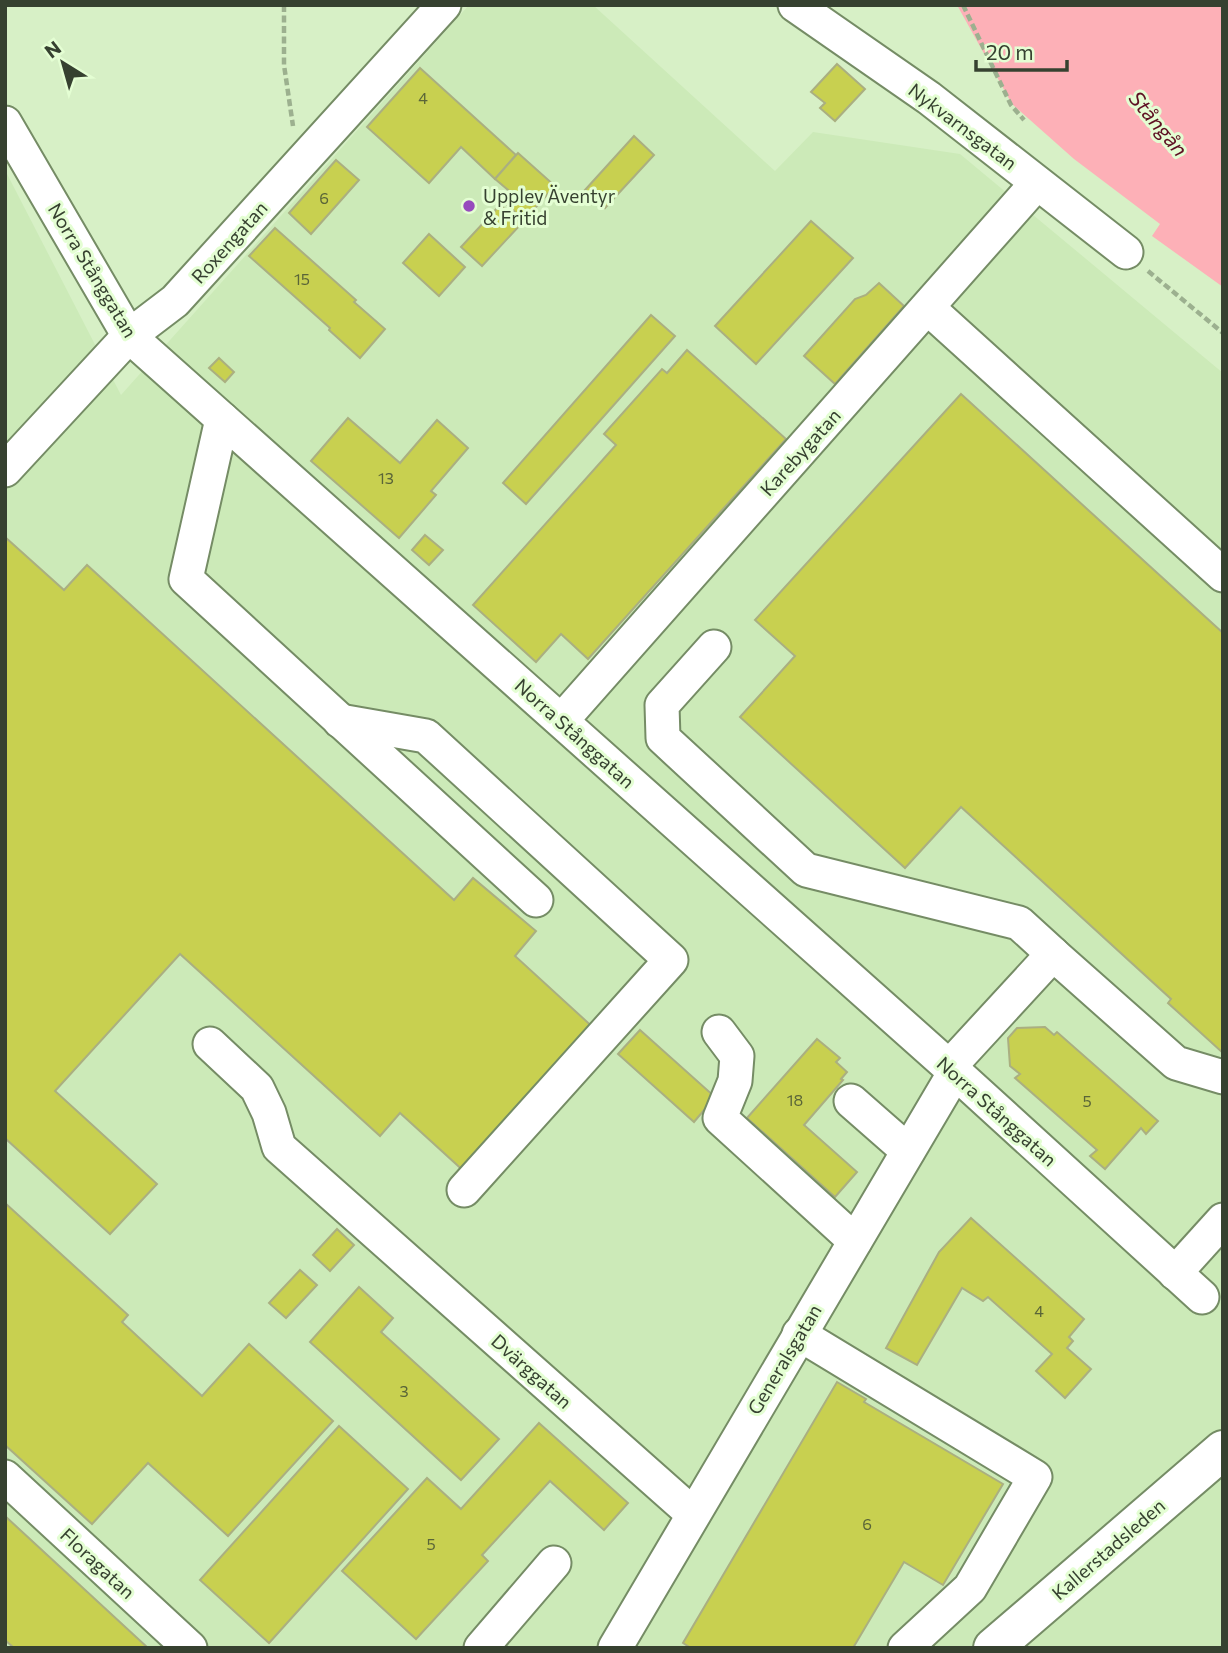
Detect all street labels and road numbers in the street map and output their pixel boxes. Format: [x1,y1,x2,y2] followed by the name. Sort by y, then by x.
[904,78,1022,174] street label: Nykvarnsgatan
[186,196,272,288] street label: Roxengatan
[44,199,142,341] street label: Norra Stånggatan
[755,404,845,500] street label: Karebygatan
[511,673,639,793] street label: Norra Stånggatan
[933,1051,1061,1171] street label: Norra Stånggatan
[742,1300,826,1418] street label: Generalsgatan
[487,1329,577,1413] street label: Dvärggatan
[1047,1494,1169,1604] street label: Kallerstadsleden
[56,1523,140,1603] street label: Floragatan

